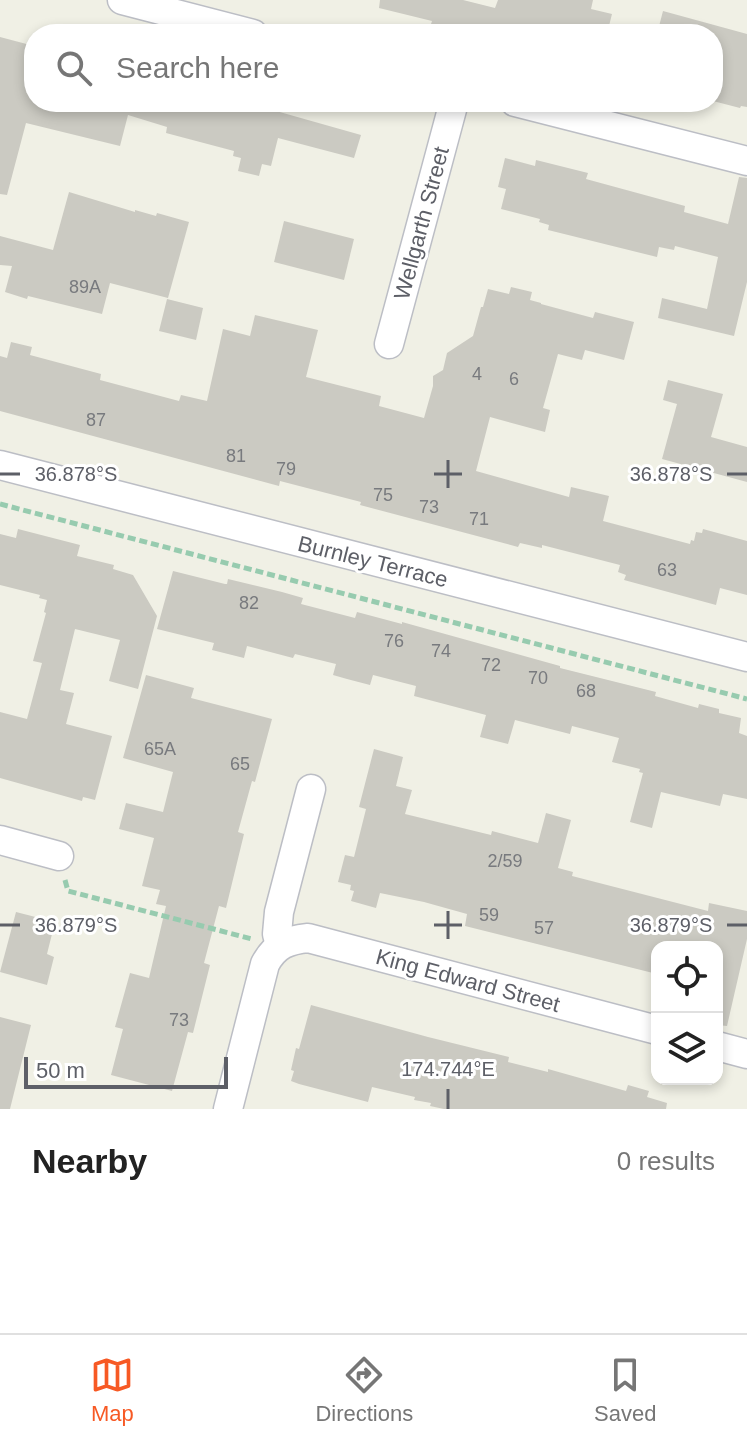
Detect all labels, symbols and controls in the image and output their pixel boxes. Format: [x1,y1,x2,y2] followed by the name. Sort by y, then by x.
[24,24,723,112] search box
[52,46,96,90] icon: search
[116,51,279,84] text: Search here
[389,144,454,302] street label: Wellgarth Street
[69,277,101,297] house number: 89A
[472,364,482,384] house number: 4
[509,369,519,389] house number: 6
[86,410,106,430] house number: 87
[226,446,246,466] house number: 81
[276,459,296,479] house number: 79
[35,463,117,485] text: 36.878°S
[630,463,712,485] text: 36.878°S
[373,485,393,505] house number: 75
[419,497,439,517] house number: 73
[469,509,489,529] house number: 71
[295,531,450,592] street label: Burnley Terrace
[657,560,677,580] house number: 63
[239,593,259,613] house number: 82
[384,631,404,651] house number: 76
[431,641,451,661] house number: 74
[481,655,501,675] house number: 72
[528,668,548,688] house number: 70
[576,681,596,701] house number: 68
[144,739,176,759] house number: 65A
[230,754,250,774] house number: 65
[487,851,523,871] house number: 2/59
[479,905,499,925] house number: 59
[35,914,117,936] text: 36.879°S
[630,914,712,936] text: 36.879°S
[534,918,554,938] house number: 57
[651,941,723,1085] map controls
[651,941,723,1013] button: locate
[373,944,563,1017] street label: King Edward Street
[169,1010,189,1030] house number: 73
[651,1013,723,1085] button: layers
[24,1053,228,1089] scale bar
[36,1058,85,1083] text: 50 m
[401,1058,495,1080] text: 174.744°E
[32,1142,147,1180] text: Nearby
[617,1146,715,1176] text: 0 results
[90,1353,134,1427] tab: Map
[315,1353,413,1427] tab: Directions
[594,1353,657,1427] tab: Saved

